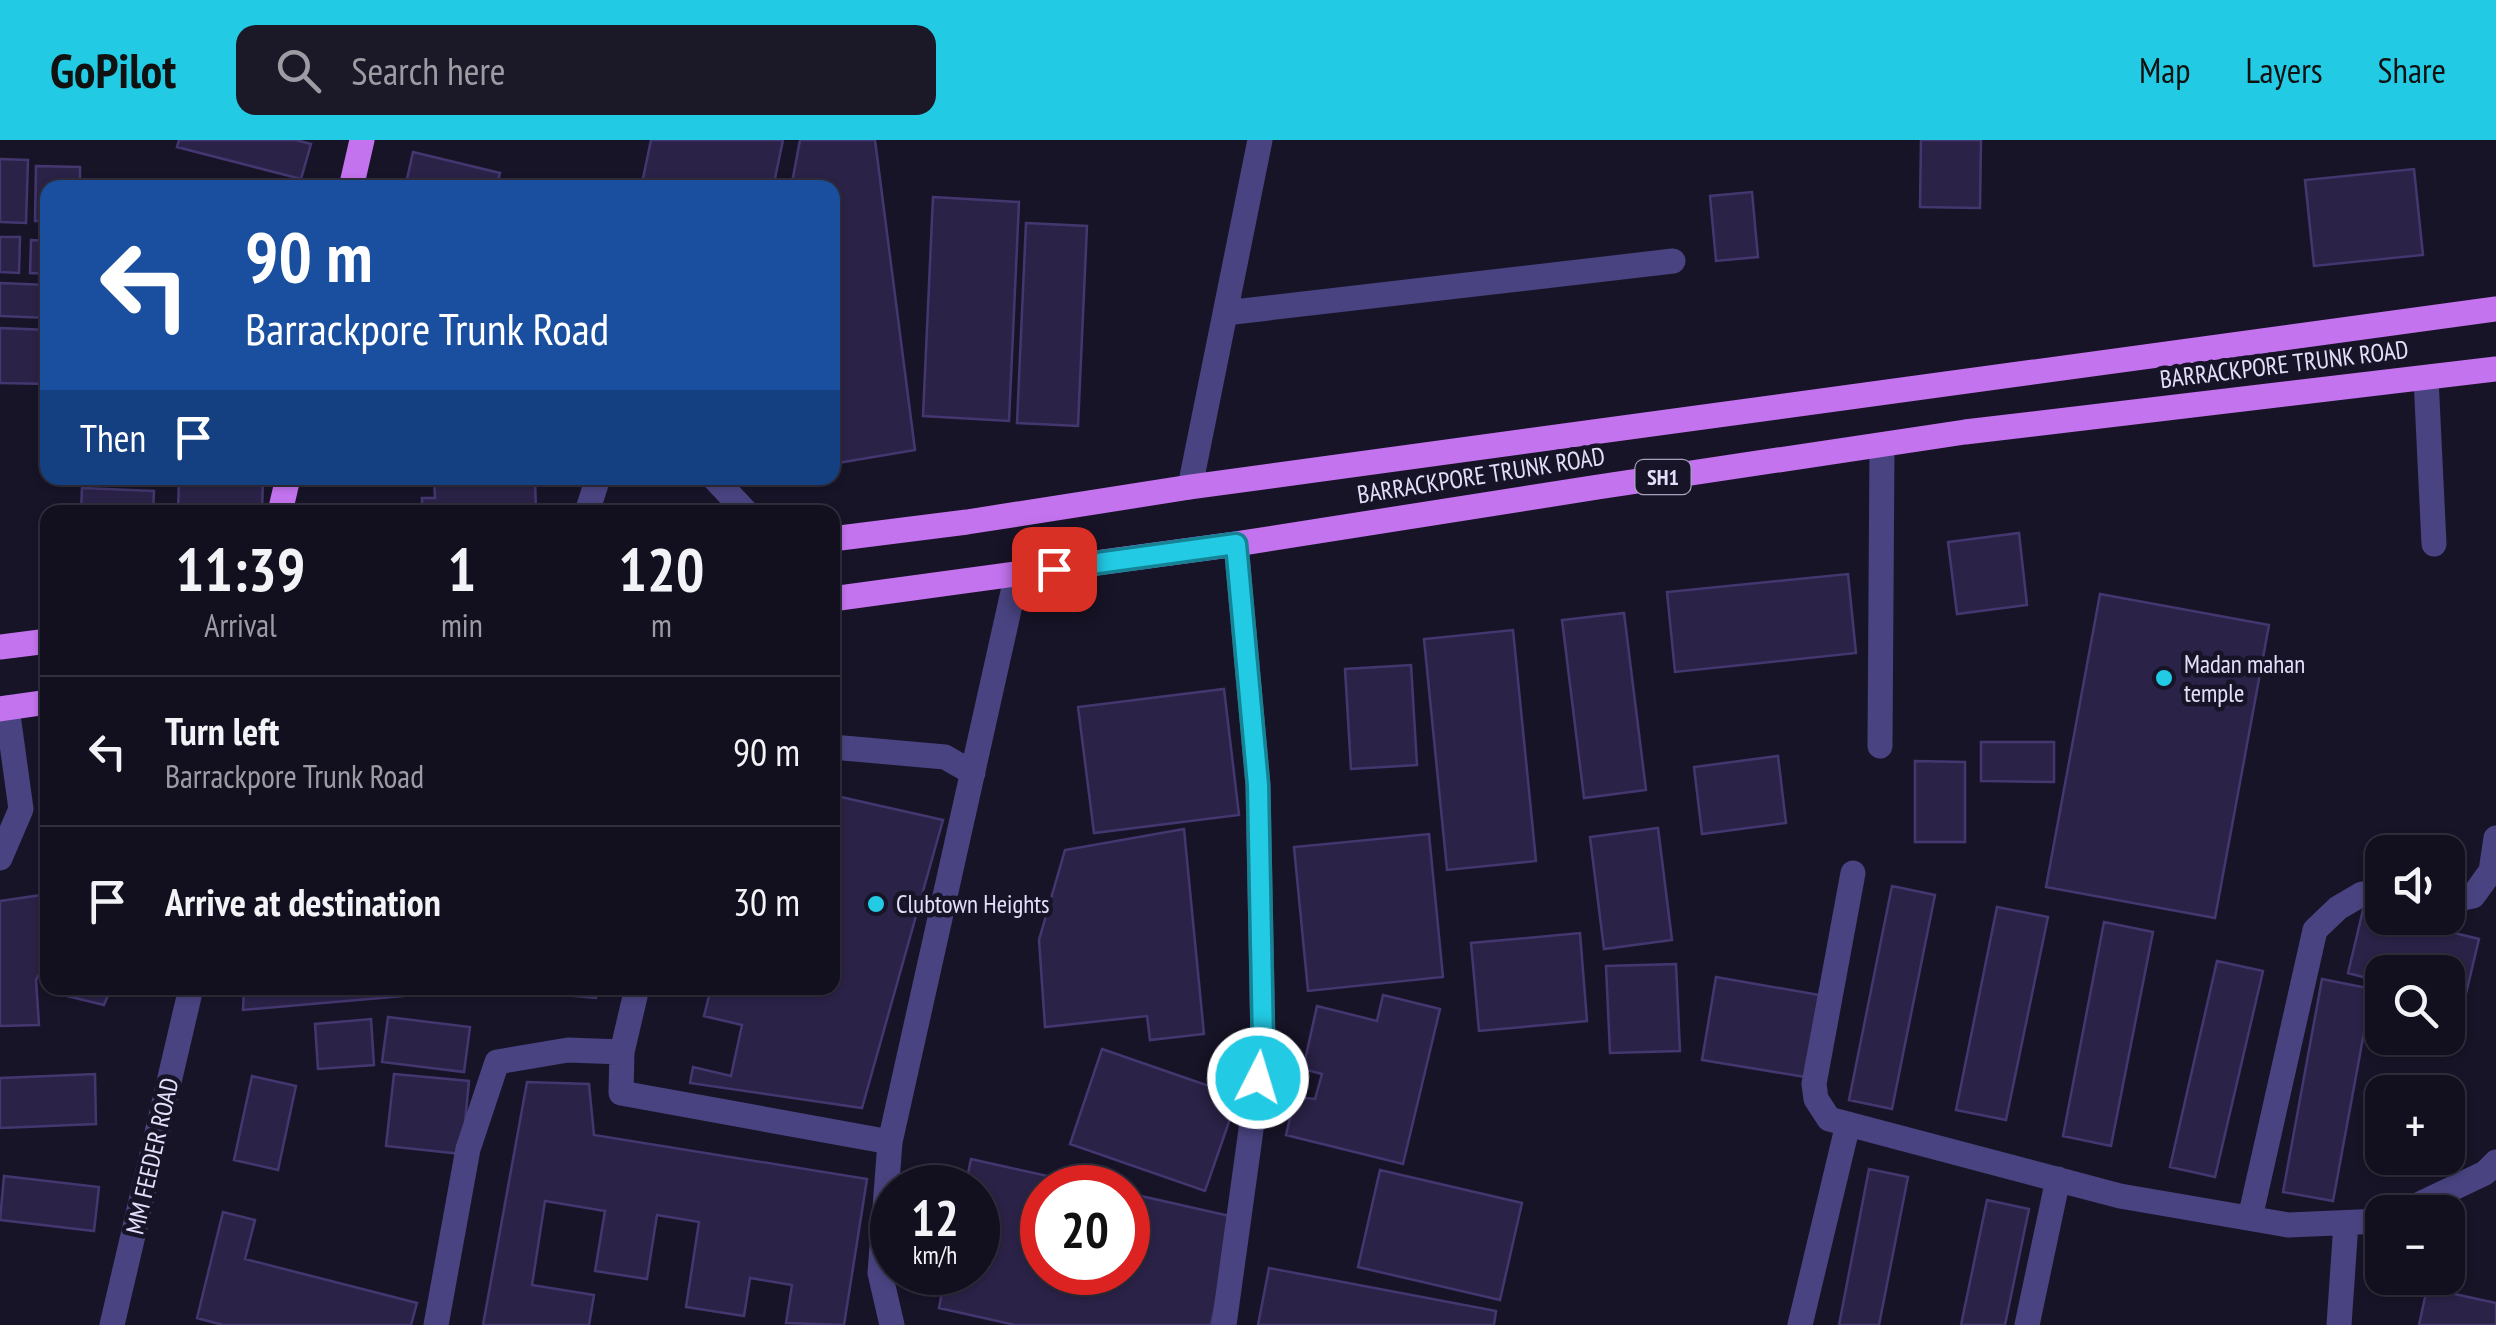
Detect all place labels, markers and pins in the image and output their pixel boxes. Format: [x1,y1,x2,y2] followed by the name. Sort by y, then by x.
[1012,527,1097,612] pin
[2184,648,2305,709] place label: Madan mahan temple
[2153,667,2175,689] marker: Madan mahan temple
[896,888,1050,920] place label: Clubtown Heights
[865,893,887,915] marker: Clubtown Heights

